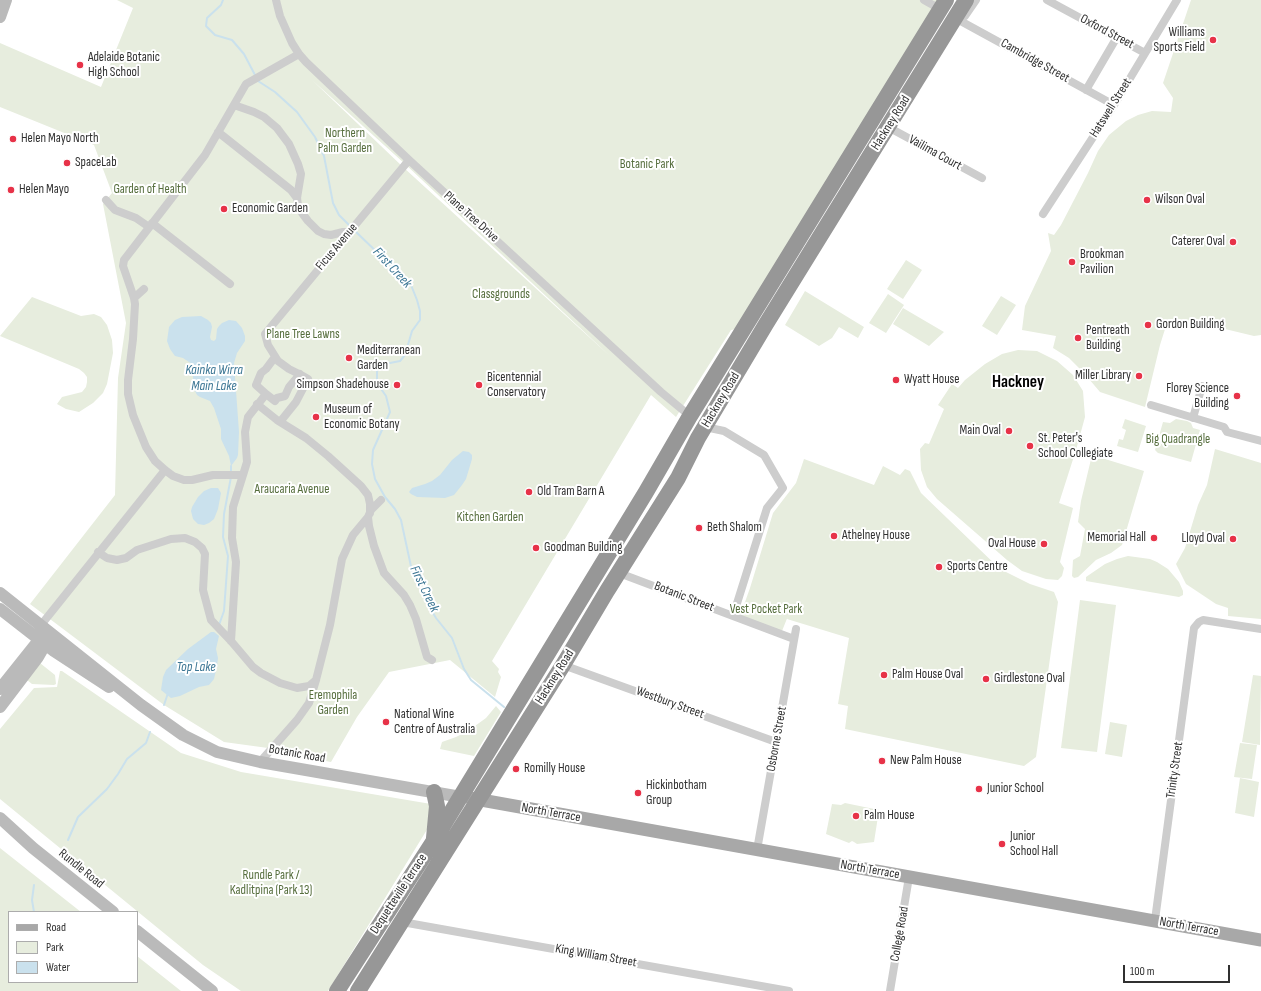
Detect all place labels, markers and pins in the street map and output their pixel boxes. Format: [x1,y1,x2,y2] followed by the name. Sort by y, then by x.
[1154,25,1205,56] place label: Williams Sports Field
[1208,35,1218,45] marker: Williams Sports Field
[88,50,160,81] place label: Adelaide Botanic High School
[75,60,85,70] marker: Adelaide Botanic High School
[21,131,99,147] place label: Helen Mayo North
[8,134,18,144] marker: Helen Mayo North
[75,155,117,171] place label: SpaceLab
[62,158,72,168] marker: SpaceLab
[19,182,69,198] place label: Helen Mayo
[6,185,16,195] marker: Helen Mayo
[1155,192,1205,208] place label: Wilson Oval
[1142,195,1152,205] marker: Wilson Oval
[232,201,308,217] place label: Economic Garden
[219,204,229,214] marker: Economic Garden
[1172,234,1225,250] place label: Caterer Oval
[1228,237,1238,247] marker: Caterer Oval
[1080,247,1124,278] place label: Brookman Pavilion
[1067,257,1077,267] marker: Brookman Pavilion
[1156,317,1225,333] place label: Gordon Building
[1143,320,1153,330] marker: Gordon Building
[1086,323,1130,354] place label: Pentreath Building
[1073,333,1083,343] marker: Pentreath Building
[357,343,420,374] place label: Mediterranean Garden
[344,353,354,363] marker: Mediterranean Garden
[1075,368,1131,384] place label: Miller Library
[487,370,546,401] place label: Bicentennial Conservatory
[1134,371,1144,381] marker: Miller Library
[904,372,960,388] place label: Wyatt House
[891,375,901,385] marker: Wyatt House
[297,377,389,393] place label: Simpson Shadehouse
[392,380,402,390] marker: Simpson Shadehouse
[474,380,484,390] marker: Bicentennial Conservatory
[1166,381,1229,412] place label: Florey Science Building
[1232,391,1242,401] marker: Florey Science Building
[324,402,399,433] place label: Museum of Economic Botany
[311,412,321,422] marker: Museum of Economic Botany
[960,423,1001,439] place label: Main Oval
[1004,426,1014,436] marker: Main Oval
[1038,431,1113,462] place label: St. Peter's School Collegiate
[1025,441,1035,451] marker: St. Peter's School Collegiate
[537,484,604,500] place label: Old Tram Barn A
[524,487,534,497] marker: Old Tram Barn A
[707,520,762,536] place label: Beth Shalom
[694,523,704,533] marker: Beth Shalom
[842,528,910,544] place label: Athelney House
[1087,530,1146,546] place label: Memorial Hall
[829,531,839,541] marker: Athelney House
[1181,531,1225,547] place label: Lloyd Oval
[1149,533,1159,543] marker: Memorial Hall
[1228,534,1238,544] marker: Lloyd Oval
[988,536,1036,552] place label: Oval House
[1039,539,1049,549] marker: Oval House
[544,540,622,556] place label: Goodman Building
[531,543,541,553] marker: Goodman Building
[947,559,1008,575] place label: Sports Centre
[934,562,944,572] marker: Sports Centre
[892,667,963,683] place label: Palm House Oval
[879,670,889,680] marker: Palm House Oval
[994,671,1065,687] place label: Girdlestone Oval
[981,674,991,684] marker: Girdlestone Oval
[394,707,475,738] place label: National Wine Centre of Australia
[381,717,391,727] marker: National Wine Centre of Australia
[890,753,962,769] place label: New Palm House
[877,756,887,766] marker: New Palm House
[524,761,585,777] place label: Romilly House
[511,764,521,774] marker: Romilly House
[646,778,707,809] place label: Hickinbotham Group
[987,781,1044,797] place label: Junior School
[974,784,984,794] marker: Junior School
[633,788,643,798] marker: Hickinbotham Group
[864,808,914,824] place label: Palm House
[851,811,861,821] marker: Palm House
[1010,829,1058,860] place label: Junior School Hall
[997,839,1007,849] marker: Junior School Hall

